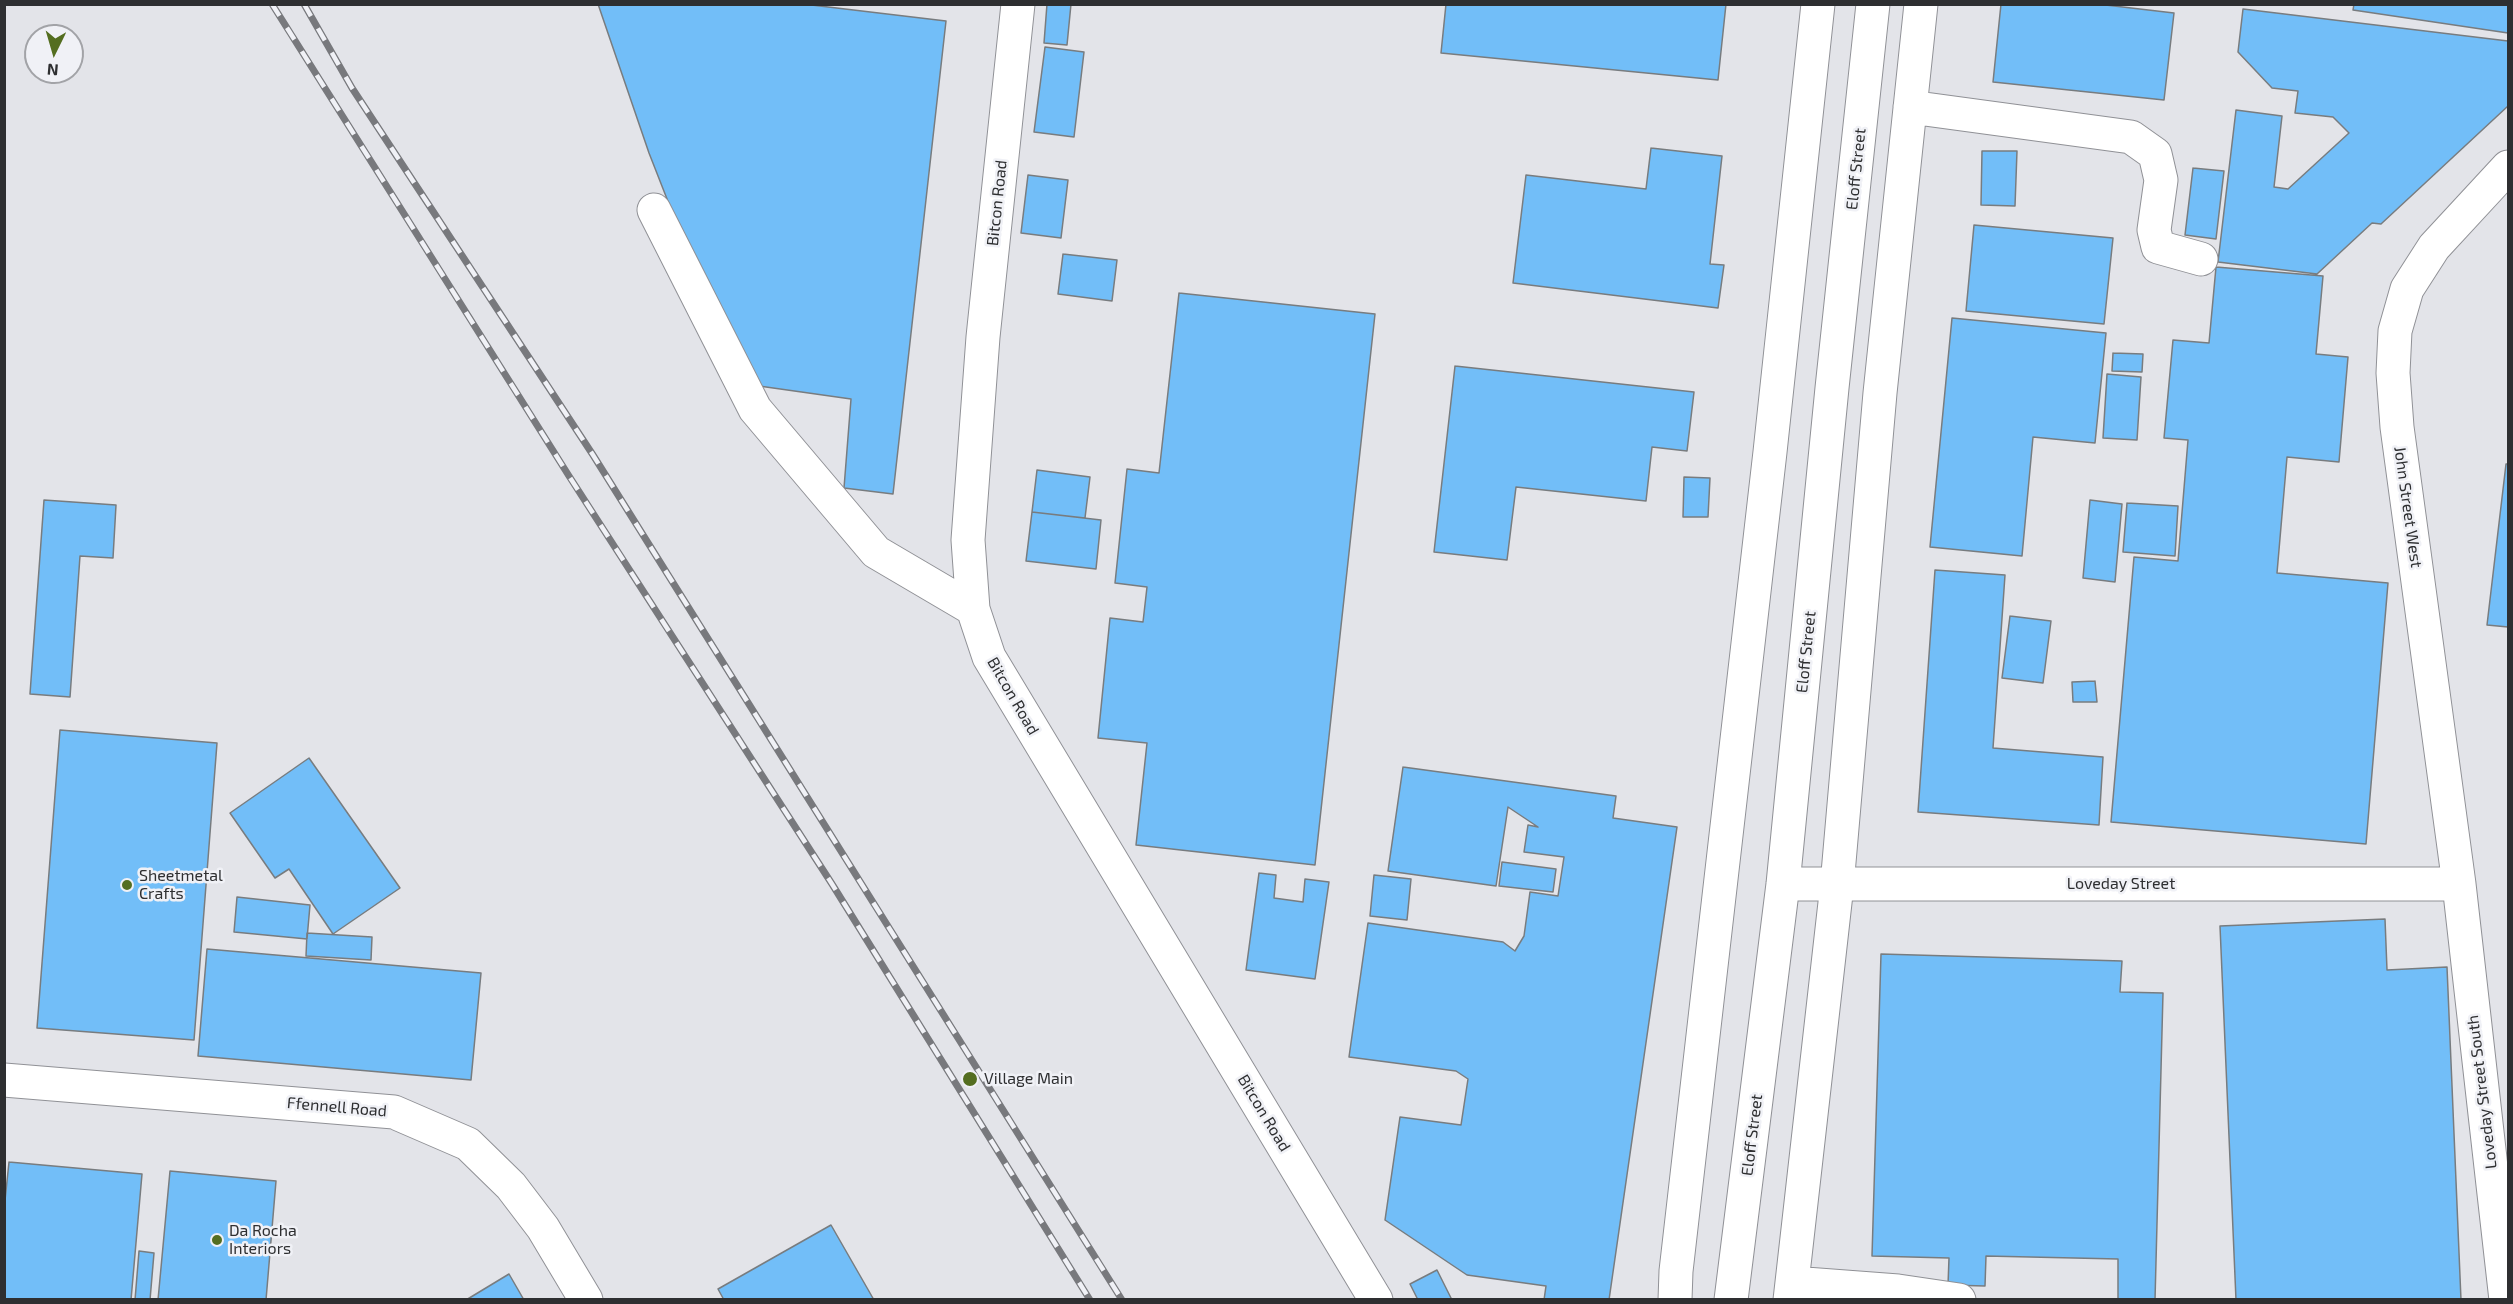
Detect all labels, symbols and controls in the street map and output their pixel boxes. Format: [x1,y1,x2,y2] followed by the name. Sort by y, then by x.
[24,24,84,84] north arrow
[46,60,59,80] text: N
[1842,127,1870,211] street label: Eloff Street
[983,159,1011,247] street label: Bitcon Road
[2390,445,2426,569] street label: John Street West
[1792,610,1820,694] street label: Eloff Street
[983,654,1043,738] street label: Bitcon Road
[139,866,223,904] place label: Sheetmetal Crafts
[2067,874,2175,894] street label: Loveday Street
[120,878,134,892] marker: Sheetmetal Crafts
[2463,1014,2501,1170] street label: Loveday Street South
[984,1069,1073,1089] place label: Village Main
[961,1070,979,1088] marker: Village Main
[1234,1071,1294,1155] street label: Bitcon Road
[286,1093,388,1121] street label: Ffennell Road
[1737,1093,1767,1177] street label: Eloff Street
[229,1221,297,1259] place label: Da Rocha Interiors
[210,1233,224,1247] marker: Da Rocha Interiors

